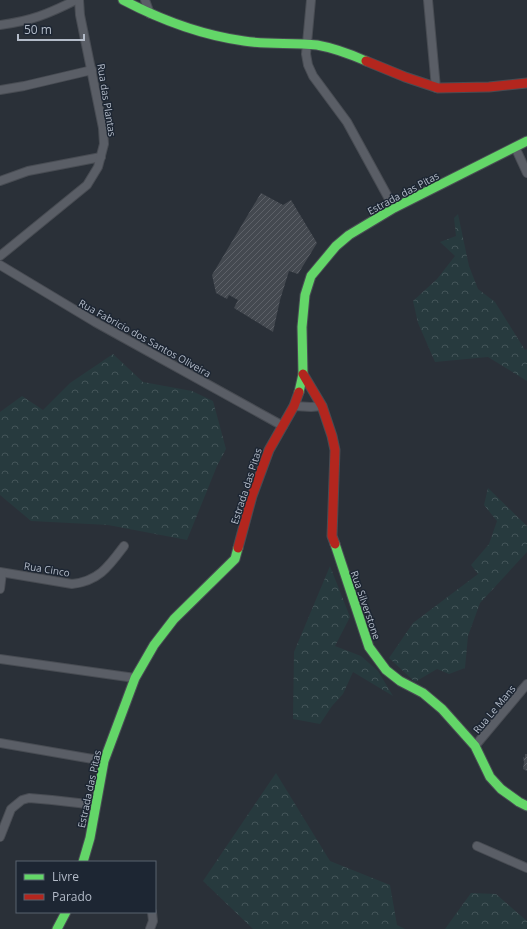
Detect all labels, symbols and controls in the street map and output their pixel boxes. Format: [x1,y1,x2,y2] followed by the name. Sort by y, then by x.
[18,16,84,42] scale bar
[24,21,52,38] text: 50 m
[94,63,120,138] street label: Rua das Plantas
[365,168,441,218] street label: Estrada das Pitas
[76,296,214,380] street label: Rua Fabricio dos Santos Oliveira
[227,446,265,526] street label: Estrada das Pitas
[23,558,71,580] street label: Rua Cinco
[348,569,384,642] street label: Rua Silverstone
[470,682,519,736] street label: Rua Le Mans
[74,749,104,829] street label: Estrada das Pitas
[16,861,156,913] legend
[52,868,79,885] text: Livre
[52,888,92,905] text: Parado

